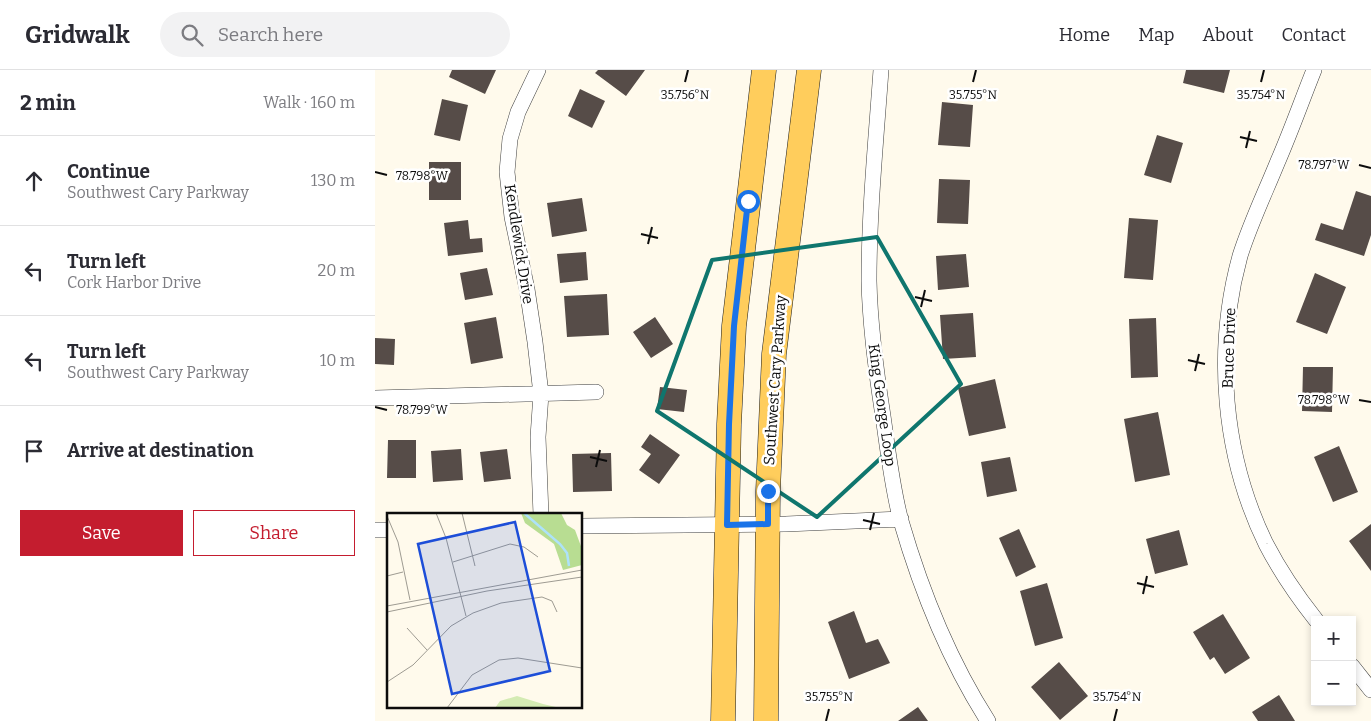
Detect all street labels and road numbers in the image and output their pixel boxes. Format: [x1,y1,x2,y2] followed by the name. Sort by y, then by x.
[501,183,537,305] street label: Kendlewick Drive
[760,294,790,466] street label: Southwest Cary Parkway
[1219,307,1239,389] street label: Bruce Drive
[864,343,900,468] street label: King George Loop

